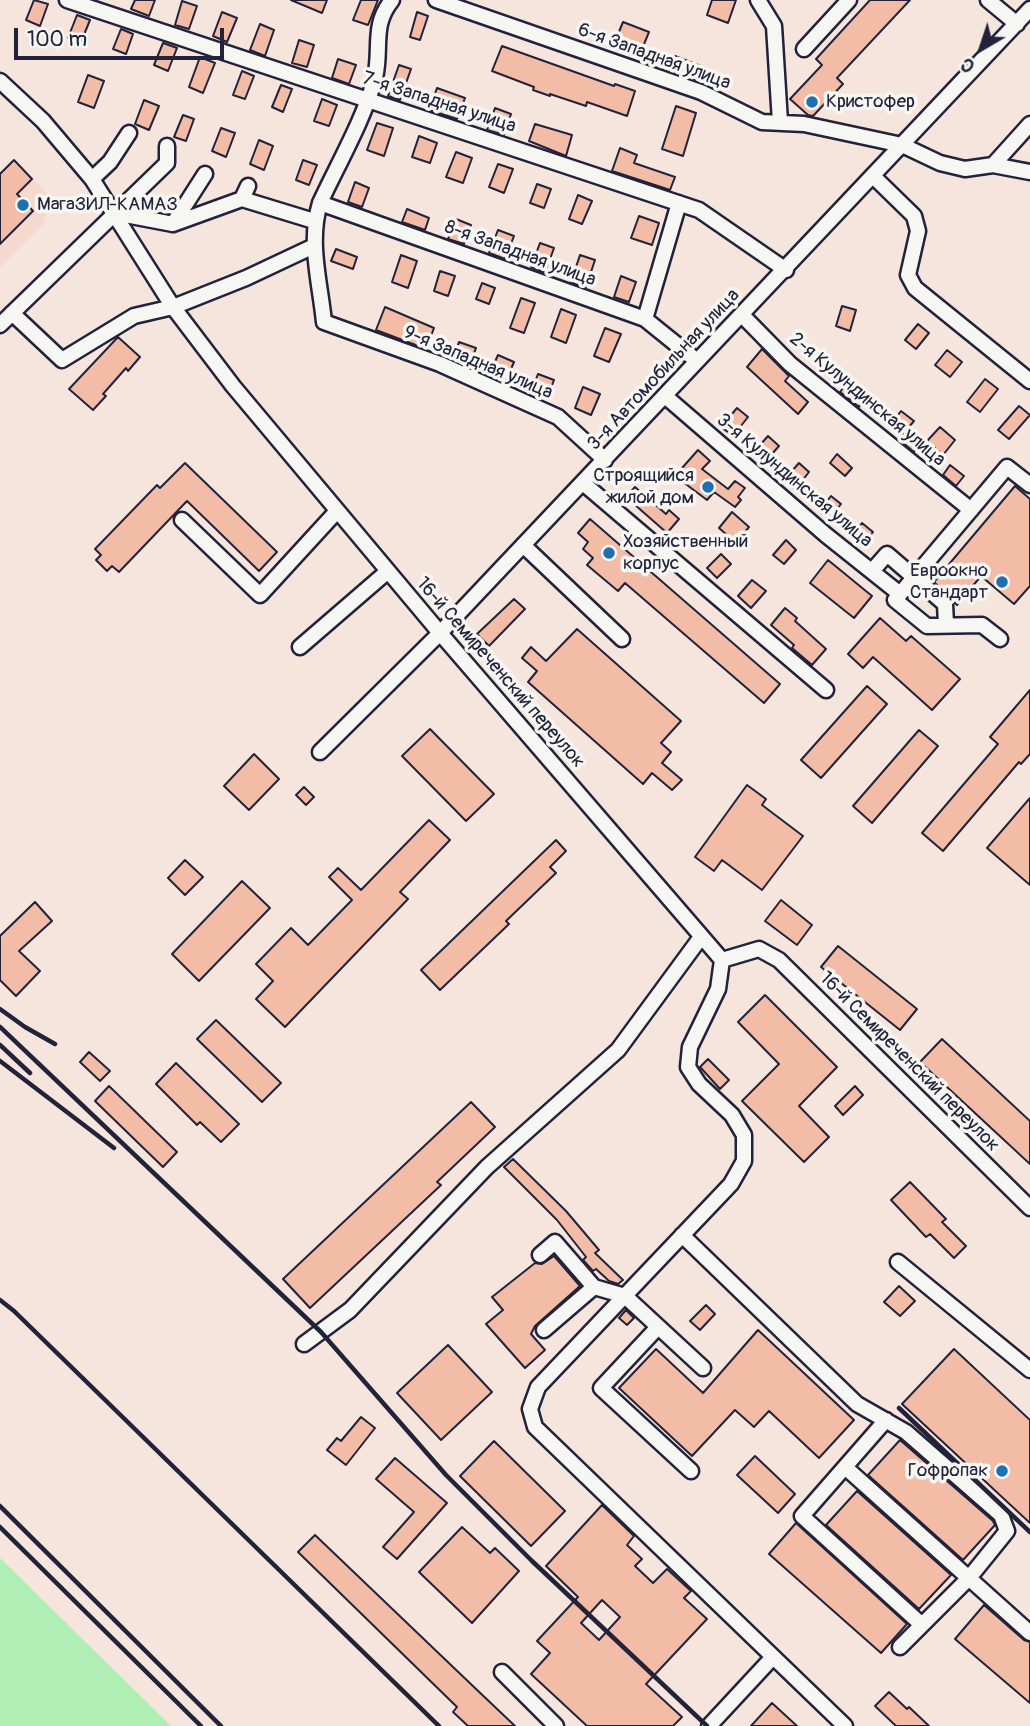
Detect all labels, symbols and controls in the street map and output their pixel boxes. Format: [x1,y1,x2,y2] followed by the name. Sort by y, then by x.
[18,14,228,58] scale bar
[946,14,1016,84] north arrow
[574,19,734,95] street label: 6-я Западная улица
[27,26,87,53] text: 100 m
[956,52,980,78] text: С
[359,67,519,139] street label: 7-я Западная улица
[826,91,915,113] place label: Кристофер
[804,94,820,110] marker: Кристофер
[37,194,178,216] place label: МагаЗИЛ-КАМАЗ
[15,197,31,213] marker: МагаЗИЛ-КАМАЗ
[441,216,599,292] street label: 8-я Западная улица
[583,284,745,456] street label: 3-я Автомобильная улица
[400,321,556,405] street label: 9-я Западная улица
[784,328,950,472] street label: 2-я Кулундинская улица
[711,409,877,553] street label: 3-я Кулундинская улица
[593,465,694,509] place label: Строящийся жилой дом
[700,479,716,495] marker: Строящийся жилой дом
[623,531,748,575] place label: Хозяйственный корпус
[601,545,617,561] marker: Хозяйственный корпус
[910,560,988,604] place label: Евроокно Стандарт
[411,573,589,773] street label: 16-й Семиреченский переулок
[994,574,1010,590] marker: Евроокно Стандарт
[814,967,1004,1157] street label: 16-й Семиреченский переулок
[908,1460,988,1482] place label: Гофропак
[994,1463,1010,1479] marker: Гофропак

